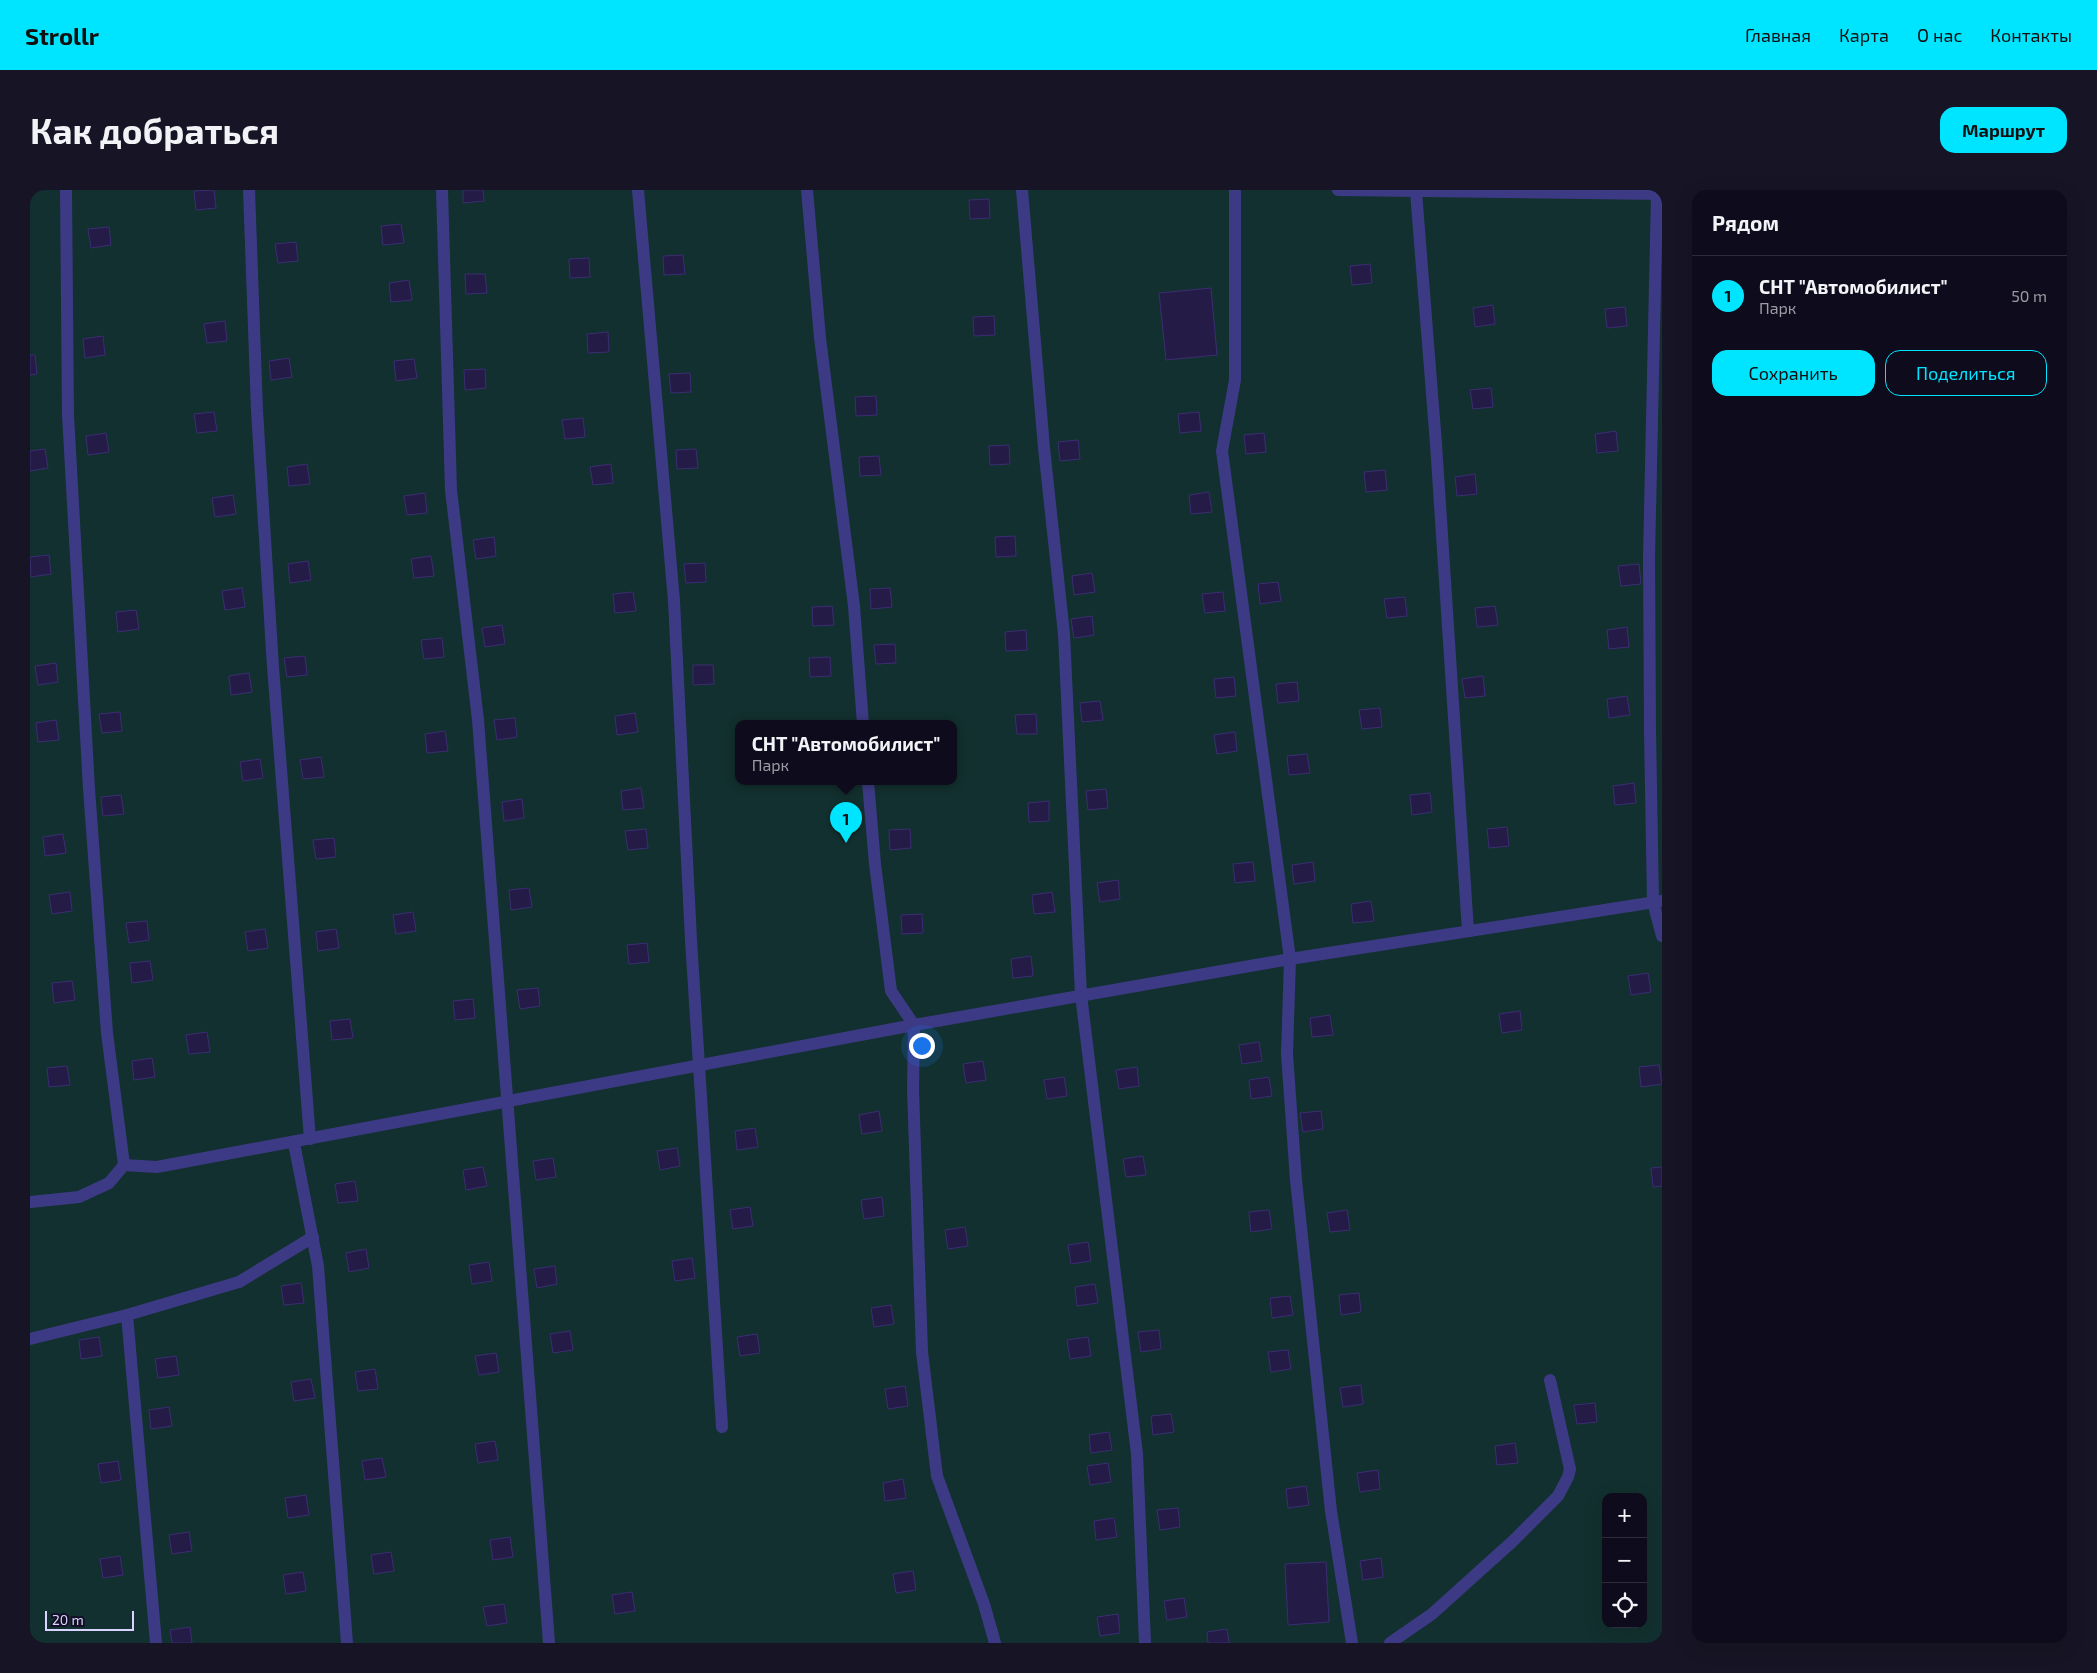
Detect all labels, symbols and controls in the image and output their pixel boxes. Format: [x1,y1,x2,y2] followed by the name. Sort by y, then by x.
[25,21,99,50] text: Strollr
[1745,24,1811,46] text: Главная
[1839,24,1889,46] text: Карта
[1917,24,1962,46] text: О нас
[1990,24,2072,46] text: Контакты
[1940,107,2067,153] button: Маршрут
[30,109,279,151] text: Как добраться
[1712,210,1779,235] text: Рядом
[1759,275,1948,298] text: СНТ "Автомобилист"
[1725,286,1731,305] text: 1
[2011,286,2047,305] text: 50 m
[1759,298,1796,317] text: Парк
[1712,350,1875,396] button: Сохранить
[1885,350,2047,396] button: Поделиться
[735,720,957,785] popup
[752,732,940,755] text: СНТ "Автомобилист"
[752,755,789,774] text: Парк
[830,802,862,843] pin: 1
[909,1033,935,1059] your location
[1602,1493,1647,1628] map controls
[1602,1493,1647,1538] button: +
[1602,1538,1647,1583] button: −
[1602,1583,1647,1628] button: locate
[45,1608,134,1631] scale bar
[52,1611,84,1628] text: 20 m

